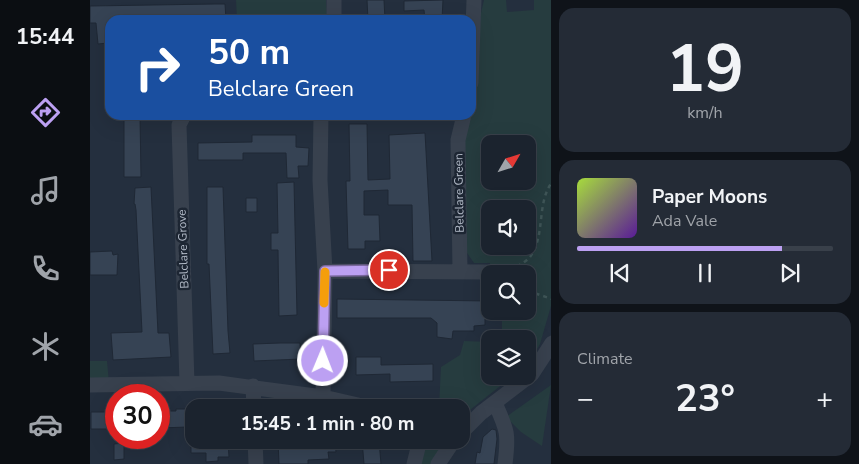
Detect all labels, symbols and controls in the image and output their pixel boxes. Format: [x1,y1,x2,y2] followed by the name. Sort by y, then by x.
[16,22,74,52] text: 15:44
[666,25,744,114] text: 19
[208,29,290,76] text: 50 m
[125,35,190,100] icon: right
[208,74,354,104] text: Belclare Green
[28,95,63,130] icon: directions
[687,102,723,124] text: km/h
[481,135,536,190] north arrow
[481,135,536,385] map controls
[450,153,468,233] street label: Belclare Green
[28,173,63,208] icon: music
[652,184,767,210] text: Paper Moons
[481,200,536,255] button: sound
[174,209,192,289] street label: Belclare Grove
[652,210,717,232] text: Ada Vale
[368,249,410,291] pin
[28,251,63,286] icon: phone
[375,256,403,284] icon: arrive
[606,259,634,287] icon: previous
[691,259,719,287] icon: pause
[776,259,804,287] icon: next
[481,265,536,320] button: search
[28,329,63,364] icon: climate
[481,330,536,385] button: layers
[296,334,348,386] position arrow
[577,348,632,370] text: Climate
[675,373,735,424] text: 23°
[577,380,594,418] text: −
[816,380,833,418] text: +
[105,384,170,449] speed limit sign: 30
[28,407,63,442] icon: car
[240,411,415,437] text: 15:45 · 1 min · 80 m

